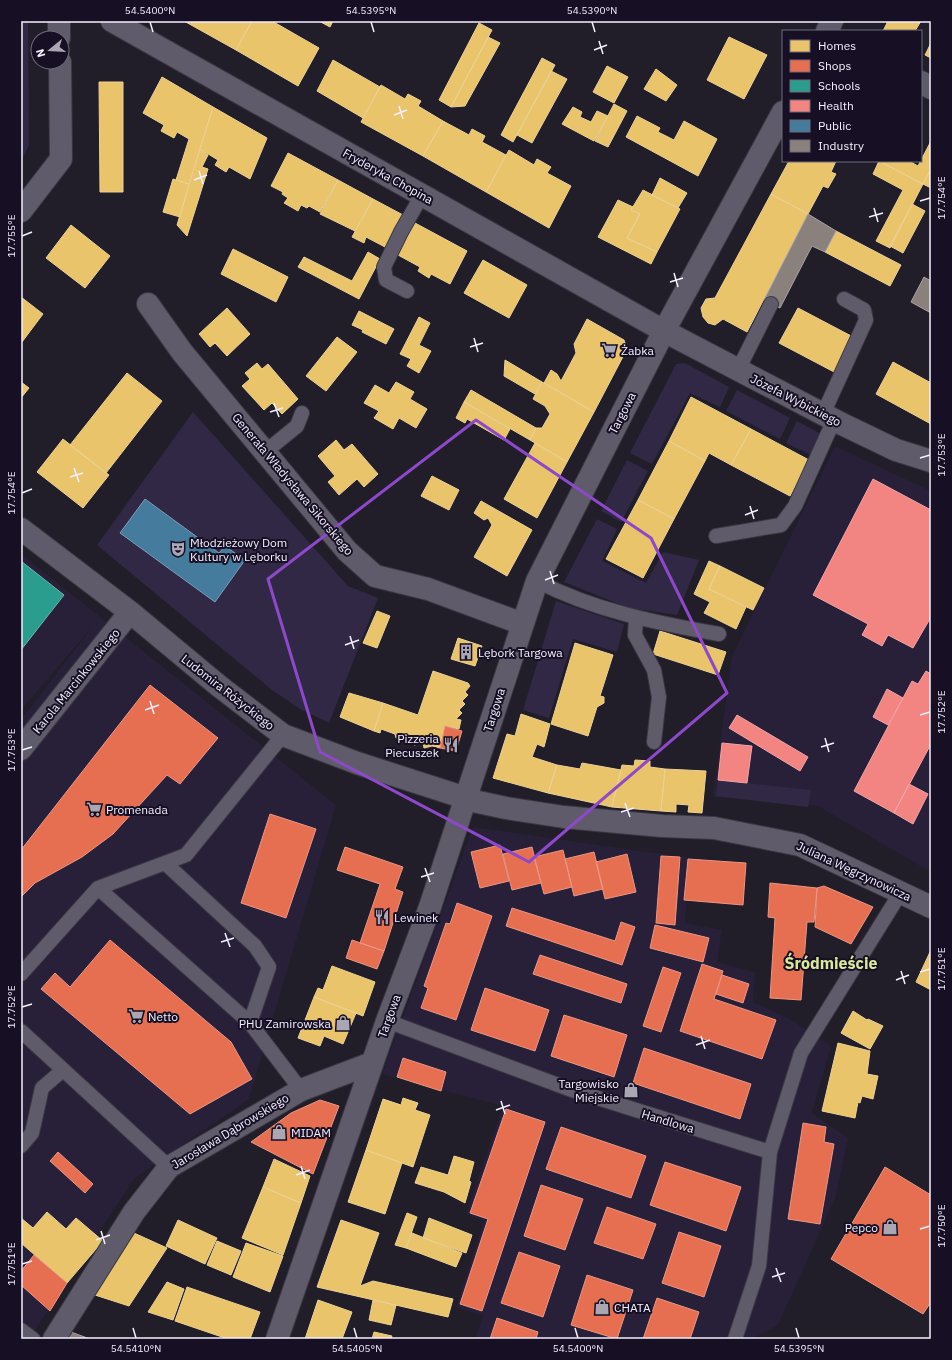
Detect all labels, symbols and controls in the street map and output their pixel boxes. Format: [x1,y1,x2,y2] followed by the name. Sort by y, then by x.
[125,4,175,17] text: 54.5400°N
[346,4,396,17] text: 54.5395°N
[567,4,617,17] text: 54.5390°N
[30,30,70,70] north arrow
[782,30,922,162] legend
[818,38,856,53] text: Homes
[33,47,48,59] text: N
[818,58,851,73] text: Shops
[818,78,861,93] text: Schools
[818,98,854,113] text: Health
[818,118,851,133] text: Public
[818,138,864,153] text: Industry
[340,145,436,207] street label: Fryderyka Chopina
[935,176,948,220] text: 17.754°E
[5,214,18,258] text: 17.755°E
[600,341,618,359] supermarket icon: Żabka
[621,343,655,358] place label: Żabka
[748,371,844,429] street label: Józefa Wybickiego
[605,389,639,436] street label: Targowa
[229,410,357,558] street label: Generała Władysława Sikorskiego
[935,433,948,477] text: 17.753°E
[5,471,18,515] text: 17.754°E
[190,535,288,564] place label: Młodzieżowy Dom Kultury w Lęborku
[169,540,187,558] theatre icon: Młodzieżowy Dom Kultury w Lęborku
[29,625,123,736] street label: Karola Marcinkowskiego
[457,643,475,661] building icon: Lębork Targowa
[478,645,563,660] place label: Lębork Targowa
[178,651,278,733] street label: Ludomira Różyckiego
[480,686,508,734] street label: Targowa
[935,690,948,734] text: 17.752°E
[5,728,18,772] text: 17.753°E
[385,731,440,760] place label: Pizzeria Piecuszek
[442,736,460,754] restaurant icon: Pizzeria Piecuszek
[85,800,103,818] supermarket icon: Promenada
[106,802,168,817] place label: Promenada
[794,838,914,904] street label: Juliana Węgrzynowicza
[373,908,391,926] restaurant icon: Lewinek
[394,910,439,925] place label: Lewinek
[935,947,948,991] text: 17.751°E
[785,952,877,973] district label: Śródmieście
[5,985,18,1029] text: 17.752°E
[374,992,404,1040] street label: Targowa
[127,1007,145,1025] supermarket icon: Netto
[148,1009,178,1024] place label: Netto
[334,1014,352,1032] shop icon: PHU Zamirowska
[239,1016,332,1031] place label: PHU Zamirowska
[559,1076,619,1105] place label: Targowisko Miejskie
[622,1081,640,1099] shop icon: Targowisko Miejskie
[169,1090,291,1172] street label: Jarosława Dąbrowskiego
[640,1106,697,1136] street label: Handlowa
[270,1123,288,1141] shop icon: MIDAM
[291,1125,331,1140] place label: MIDAM
[935,1204,948,1248] text: 17.750°E
[881,1218,899,1236] shop icon: Pepco
[845,1220,878,1235] place label: Pepco
[5,1242,18,1286] text: 17.751°E
[593,1298,611,1316] shop icon: CHATA
[614,1300,651,1315] place label: CHATA
[111,1342,161,1355] text: 54.5410°N
[332,1342,382,1355] text: 54.5405°N
[553,1342,603,1355] text: 54.5400°N
[774,1342,824,1355] text: 54.5395°N

